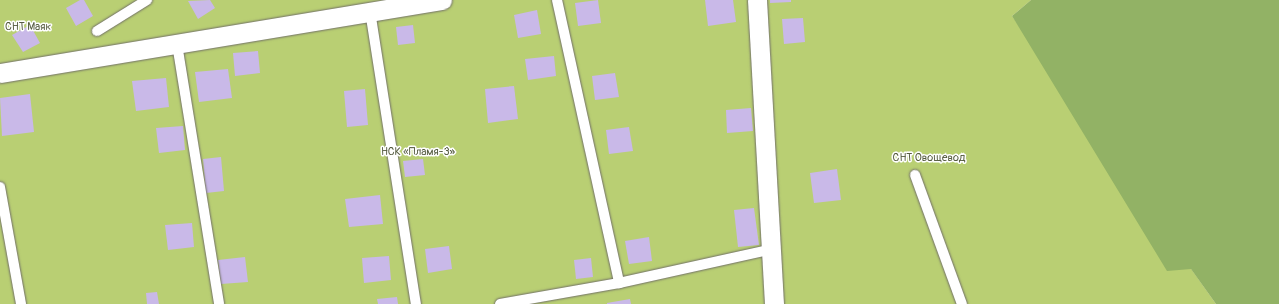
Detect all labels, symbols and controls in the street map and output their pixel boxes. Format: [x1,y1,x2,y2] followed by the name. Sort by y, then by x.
[5,20,51,34] park label: СНТ Маяк
[381,145,455,159] park label: НСК «Пламя-3»
[893,151,965,165] park label: СНТ Овощевод

